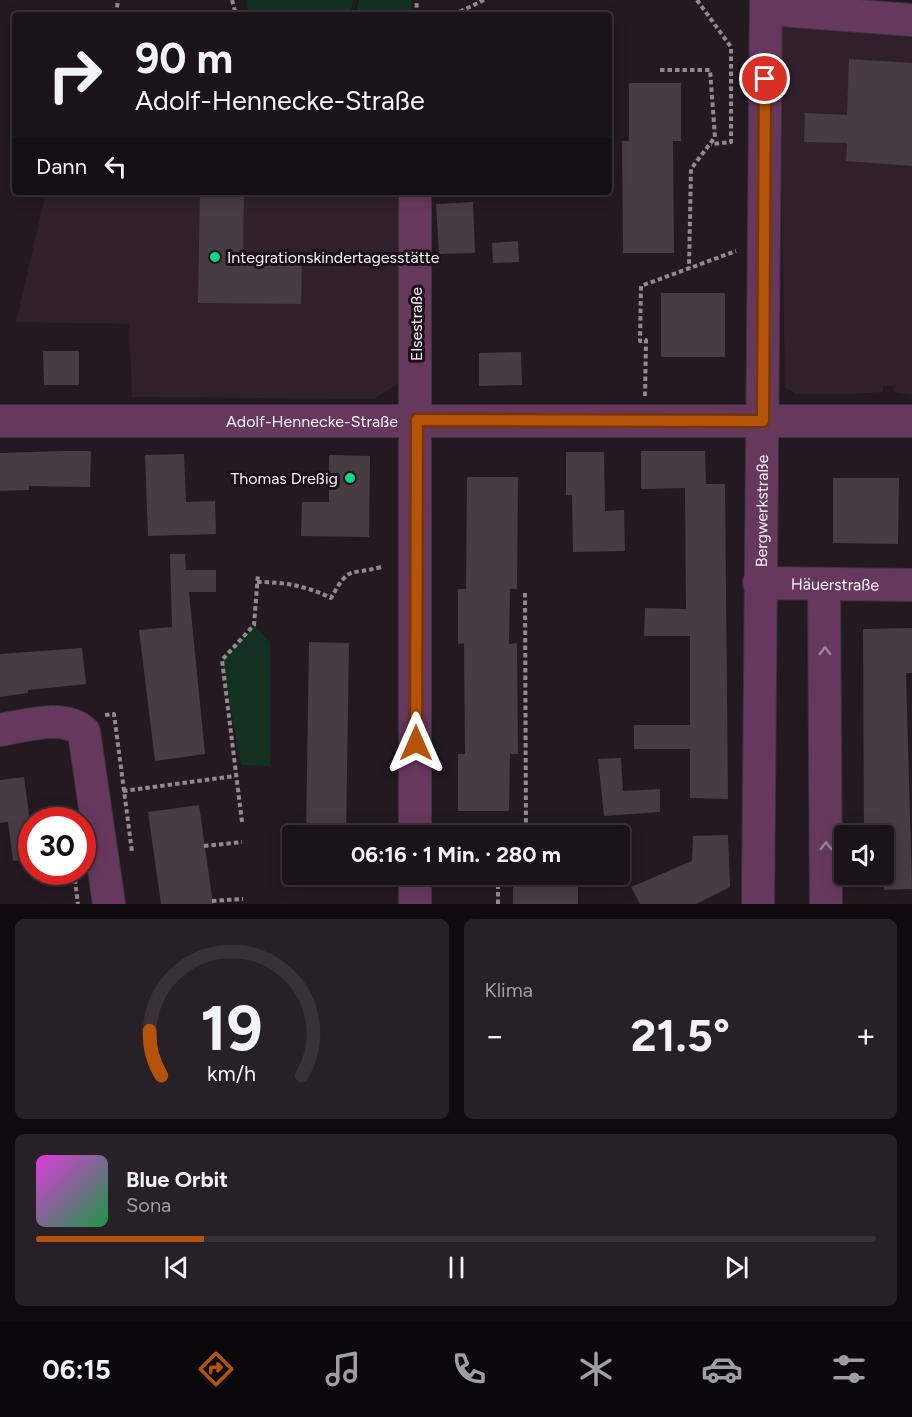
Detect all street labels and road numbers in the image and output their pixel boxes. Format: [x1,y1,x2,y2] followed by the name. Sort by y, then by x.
[407,287,426,361] street label: Elsestraße
[226,412,398,431] street label: Adolf-Hennecke-Straße
[752,454,772,567] street label: Bergwerkstraße
[791,574,879,595] street label: Häuerstraße

